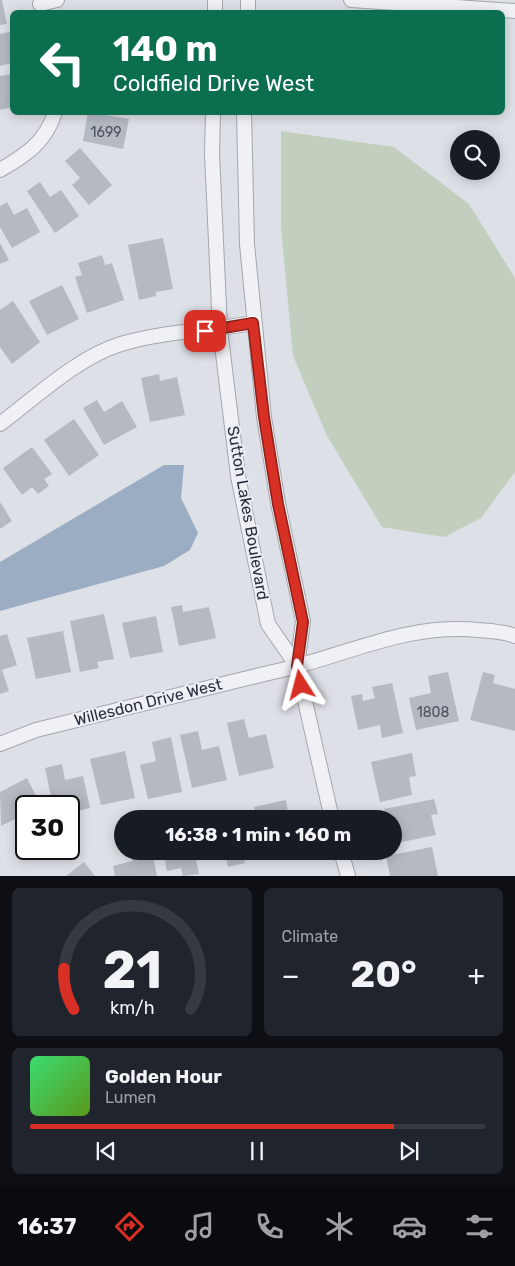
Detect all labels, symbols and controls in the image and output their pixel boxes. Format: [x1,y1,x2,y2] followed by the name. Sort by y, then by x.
[113,28,218,70] text: 140 m
[30,30,95,95] icon: left
[113,70,314,97] text: Coldfield Drive West
[90,124,122,141] house number: 1699
[450,130,500,180] map controls
[450,130,500,180] button: search
[184,310,226,352] pin
[191,317,219,345] icon: arrive
[223,424,273,602] street label: Sutton Lakes Boulevard
[274,658,326,710] position arrow
[72,674,224,730] street label: Willesdon Drive West
[417,704,449,721] house number: 1808
[15,795,80,860] speed limit sign: 30
[165,823,351,846] text: 16:38 · 1 min · 160 m
[282,927,338,946] text: Climate
[102,939,162,1001] text: 21
[351,951,417,997] text: 20°
[282,959,300,992] text: −
[468,959,485,992] text: +
[109,997,154,1018] text: km/h
[105,1065,222,1088] text: Golden Hour
[105,1088,156,1107] text: Lumen
[92,1137,120,1165] icon: previous
[243,1137,271,1165] icon: pause
[395,1137,423,1165] icon: next
[112,1209,147,1244] icon: directions
[182,1209,217,1244] icon: music
[252,1209,287,1244] icon: phone
[322,1209,357,1244] icon: climate
[392,1209,427,1244] icon: car
[462,1209,497,1244] icon: filters
[18,1213,76,1240] text: 16:37

